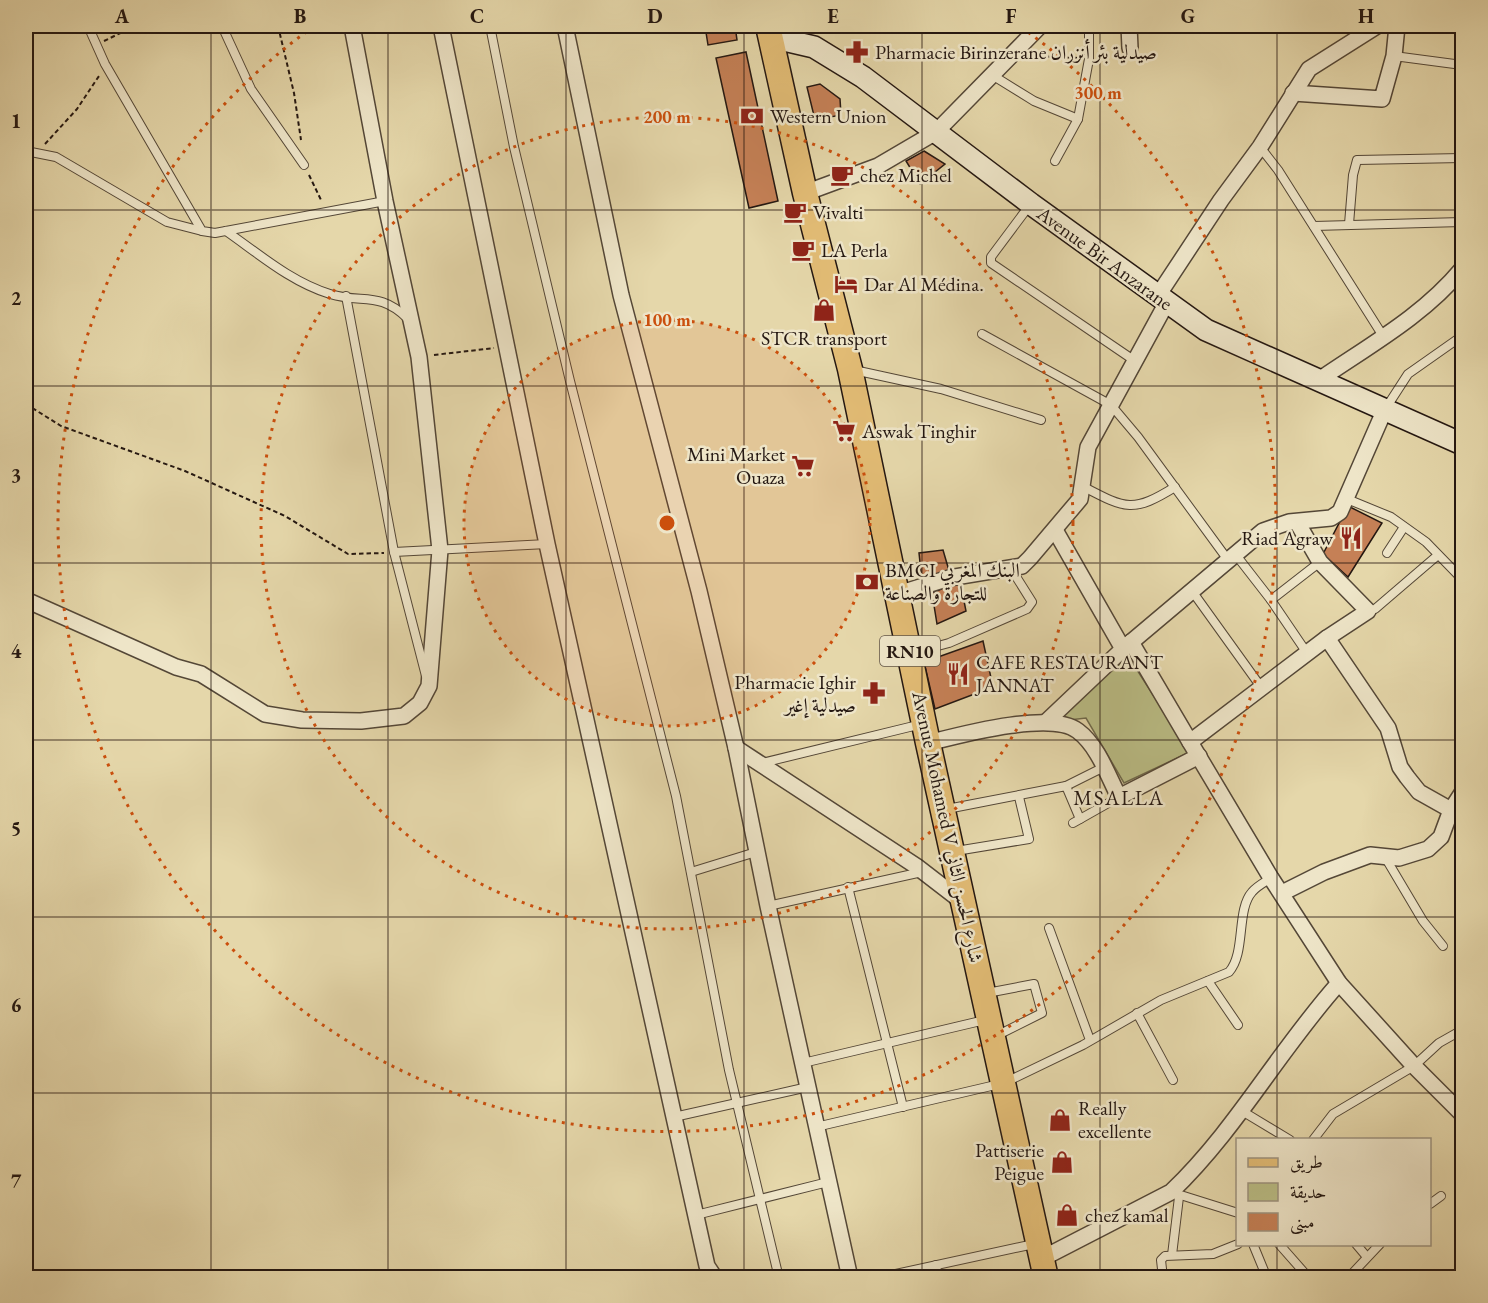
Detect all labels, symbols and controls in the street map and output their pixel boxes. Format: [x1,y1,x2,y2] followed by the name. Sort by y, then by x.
[114,3,130,29] text: A
[294,3,306,29] text: B
[470,3,484,29] text: C
[647,3,663,29] text: D
[827,3,839,29] text: E
[1006,3,1017,29] text: F
[1181,3,1195,29] text: G
[1358,3,1374,29] text: H
[875,38,1157,65] place label: Pharmacie Birinzerane صيدلية بئر أنزران
[844,39,870,65] pharmacy icon: Pharmacie Birinzerane صيدلية بئر أنزران
[1074,81,1122,104] text: 300 m
[739,103,765,129] bank icon: Western Union
[770,103,887,129] place label: Western Union
[643,105,691,128] text: 200 m
[11,108,21,134] text: 1
[829,162,855,188] cafe icon: chez Michel
[860,162,952,188] place label: chez Michel
[782,199,808,225] cafe icon: Vivalti
[813,199,863,225] place label: Vivalti
[1031,199,1178,316] street label: Avenue Bir Anzarane
[790,237,816,263] cafe icon: LA Perla
[821,237,888,263] place label: LA Perla
[833,271,859,297] hotel icon: Dar Al Médina.
[864,271,984,297] place label: Dar Al Médina.
[11,285,22,311] text: 2
[811,297,837,323] shop icon: STCR transport
[643,308,691,331] text: 100 m
[761,325,888,351] place label: STCR transport
[831,418,857,444] supermarket icon: Aswak Tinghir
[861,418,977,444] place label: Aswak Tinghir
[687,441,786,490] place label: Mini Market Ouaza
[790,453,816,479] supermarket icon: Mini Market Ouaza
[11,462,21,488] text: 3
[657,513,677,533] centre of rings
[1241,525,1333,551] place label: Riad Agraw
[1338,525,1364,551] restaurant icon: Riad Agraw
[885,557,1020,606] place label: BMCI البنك المغربي للتجارة والصناعة
[854,569,880,595] bank icon: BMCI البنك المغربي للتجارة والصناعة
[880,636,940,666] road number: RN10
[11,638,22,664] text: 4
[974,649,1163,698] place label: CAFE RESTAURANT JANNAT
[945,661,971,687] restaurant icon: CAFE RESTAURANT JANNAT
[734,669,856,719] place label: Pharmacie Ighir صيدلية إغير
[861,680,887,706] pharmacy icon: Pharmacie Ighir صيدلية إغير
[901,688,990,966] street label: Avenue Mohamed V شارع الحسن الثاني
[1073,784,1165,811] district label: MSALLA
[11,815,21,841] text: 5
[11,992,22,1018] text: 6
[1078,1095,1151,1144] place label: Really excellente
[1047,1107,1073,1133] shop icon: Really excellente
[975,1137,1044,1186] place label: Pattiserie Peigue
[1236,1138,1431,1246] legend
[1049,1149,1075,1175] shop icon: Pattiserie Peigue
[1290,1150,1323,1174] text: طريق
[11,1168,22,1194] text: 7
[1290,1180,1326,1203] text: حديقة
[1054,1202,1080,1228] shop icon: chez kamal
[1085,1202,1169,1228] place label: chez kamal
[1290,1210,1315,1235] text: مبنى

